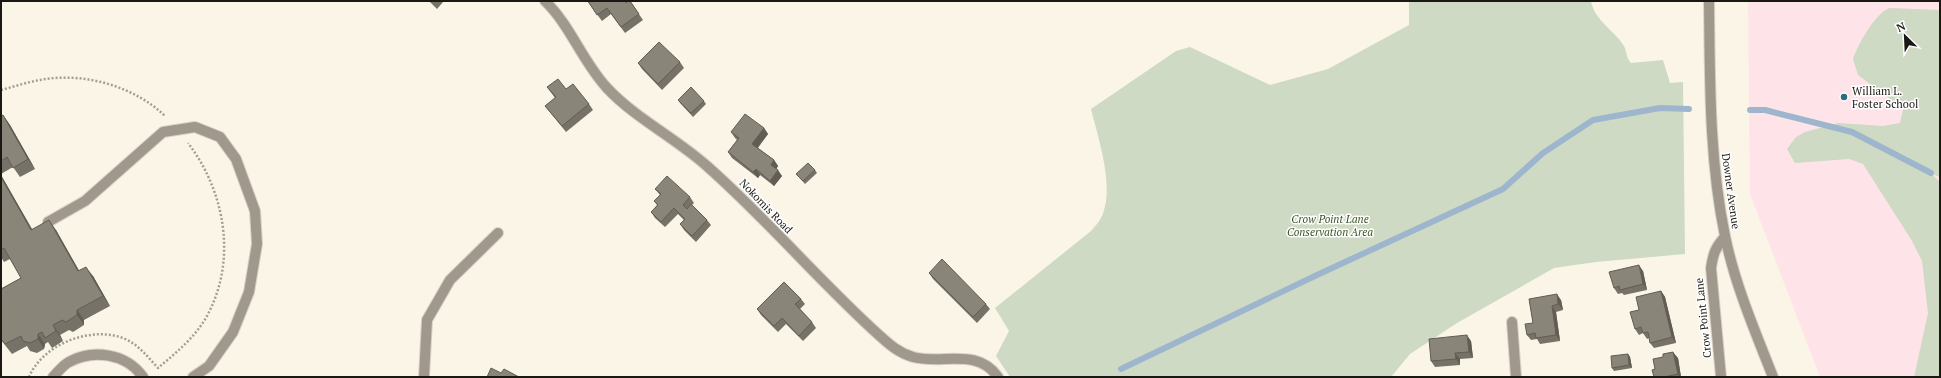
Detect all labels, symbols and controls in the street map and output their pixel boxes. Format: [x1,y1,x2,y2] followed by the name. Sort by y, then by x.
[1885,16,1925,56] north arrow
[1894,19,1908,35] text: N
[1852,84,1918,111] place label: William L. Foster School
[1839,92,1849,102] marker: William L. Foster School
[1719,152,1743,230] street label: Downer Avenue
[736,176,796,236] street label: Nokomis Road
[1287,212,1373,239] park label: Crow Point Lane Conservation Area
[1692,277,1714,359] street label: Crow Point Lane

